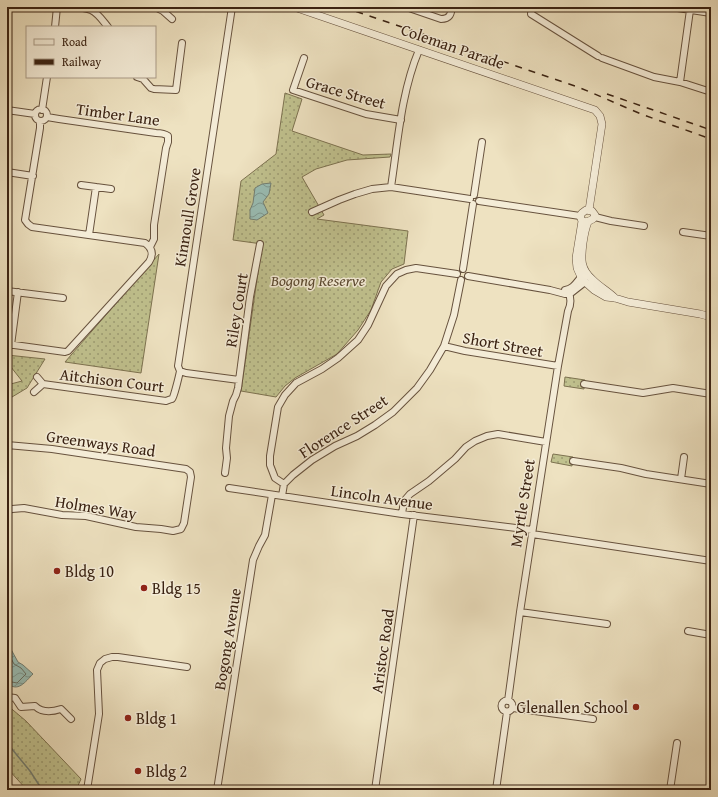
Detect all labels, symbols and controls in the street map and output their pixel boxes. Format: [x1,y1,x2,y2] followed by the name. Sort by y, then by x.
[398,17,508,75] street label: Coleman Parade
[26,26,156,78] legend
[62,33,88,50] text: Road
[62,53,101,70] text: Railway
[303,69,389,115] street label: Grace Street
[75,96,161,132] street label: Timber Lane
[167,166,207,268] street label: Kinnoull Grove
[270,268,366,292] park label: Bogong Reserve
[218,271,254,349] street label: Riley Court
[461,325,545,363] street label: Short Street
[58,362,166,398] street label: Aitchison Court
[294,388,393,464] street label: Florence Street
[45,423,157,463] street label: Greenways Road
[503,457,541,549] street label: Myrtle Street
[329,478,435,516] street label: Lincoln Avenue
[54,489,139,525] street label: Holmes Way
[65,559,114,583] place label: Bldg 10
[52,566,62,576] marker: Bldg 10
[152,576,201,600] place label: Bldg 15
[139,583,149,593] marker: Bldg 15
[207,586,247,692] street label: Bogong Avenue
[364,607,400,695] street label: Aristoc Road
[517,695,629,719] place label: Glenallen School
[631,702,641,712] marker: Glenallen School
[136,706,177,730] place label: Bldg 1
[123,713,133,723] marker: Bldg 1
[146,759,187,783] place label: Bldg 2
[133,766,143,776] marker: Bldg 2

